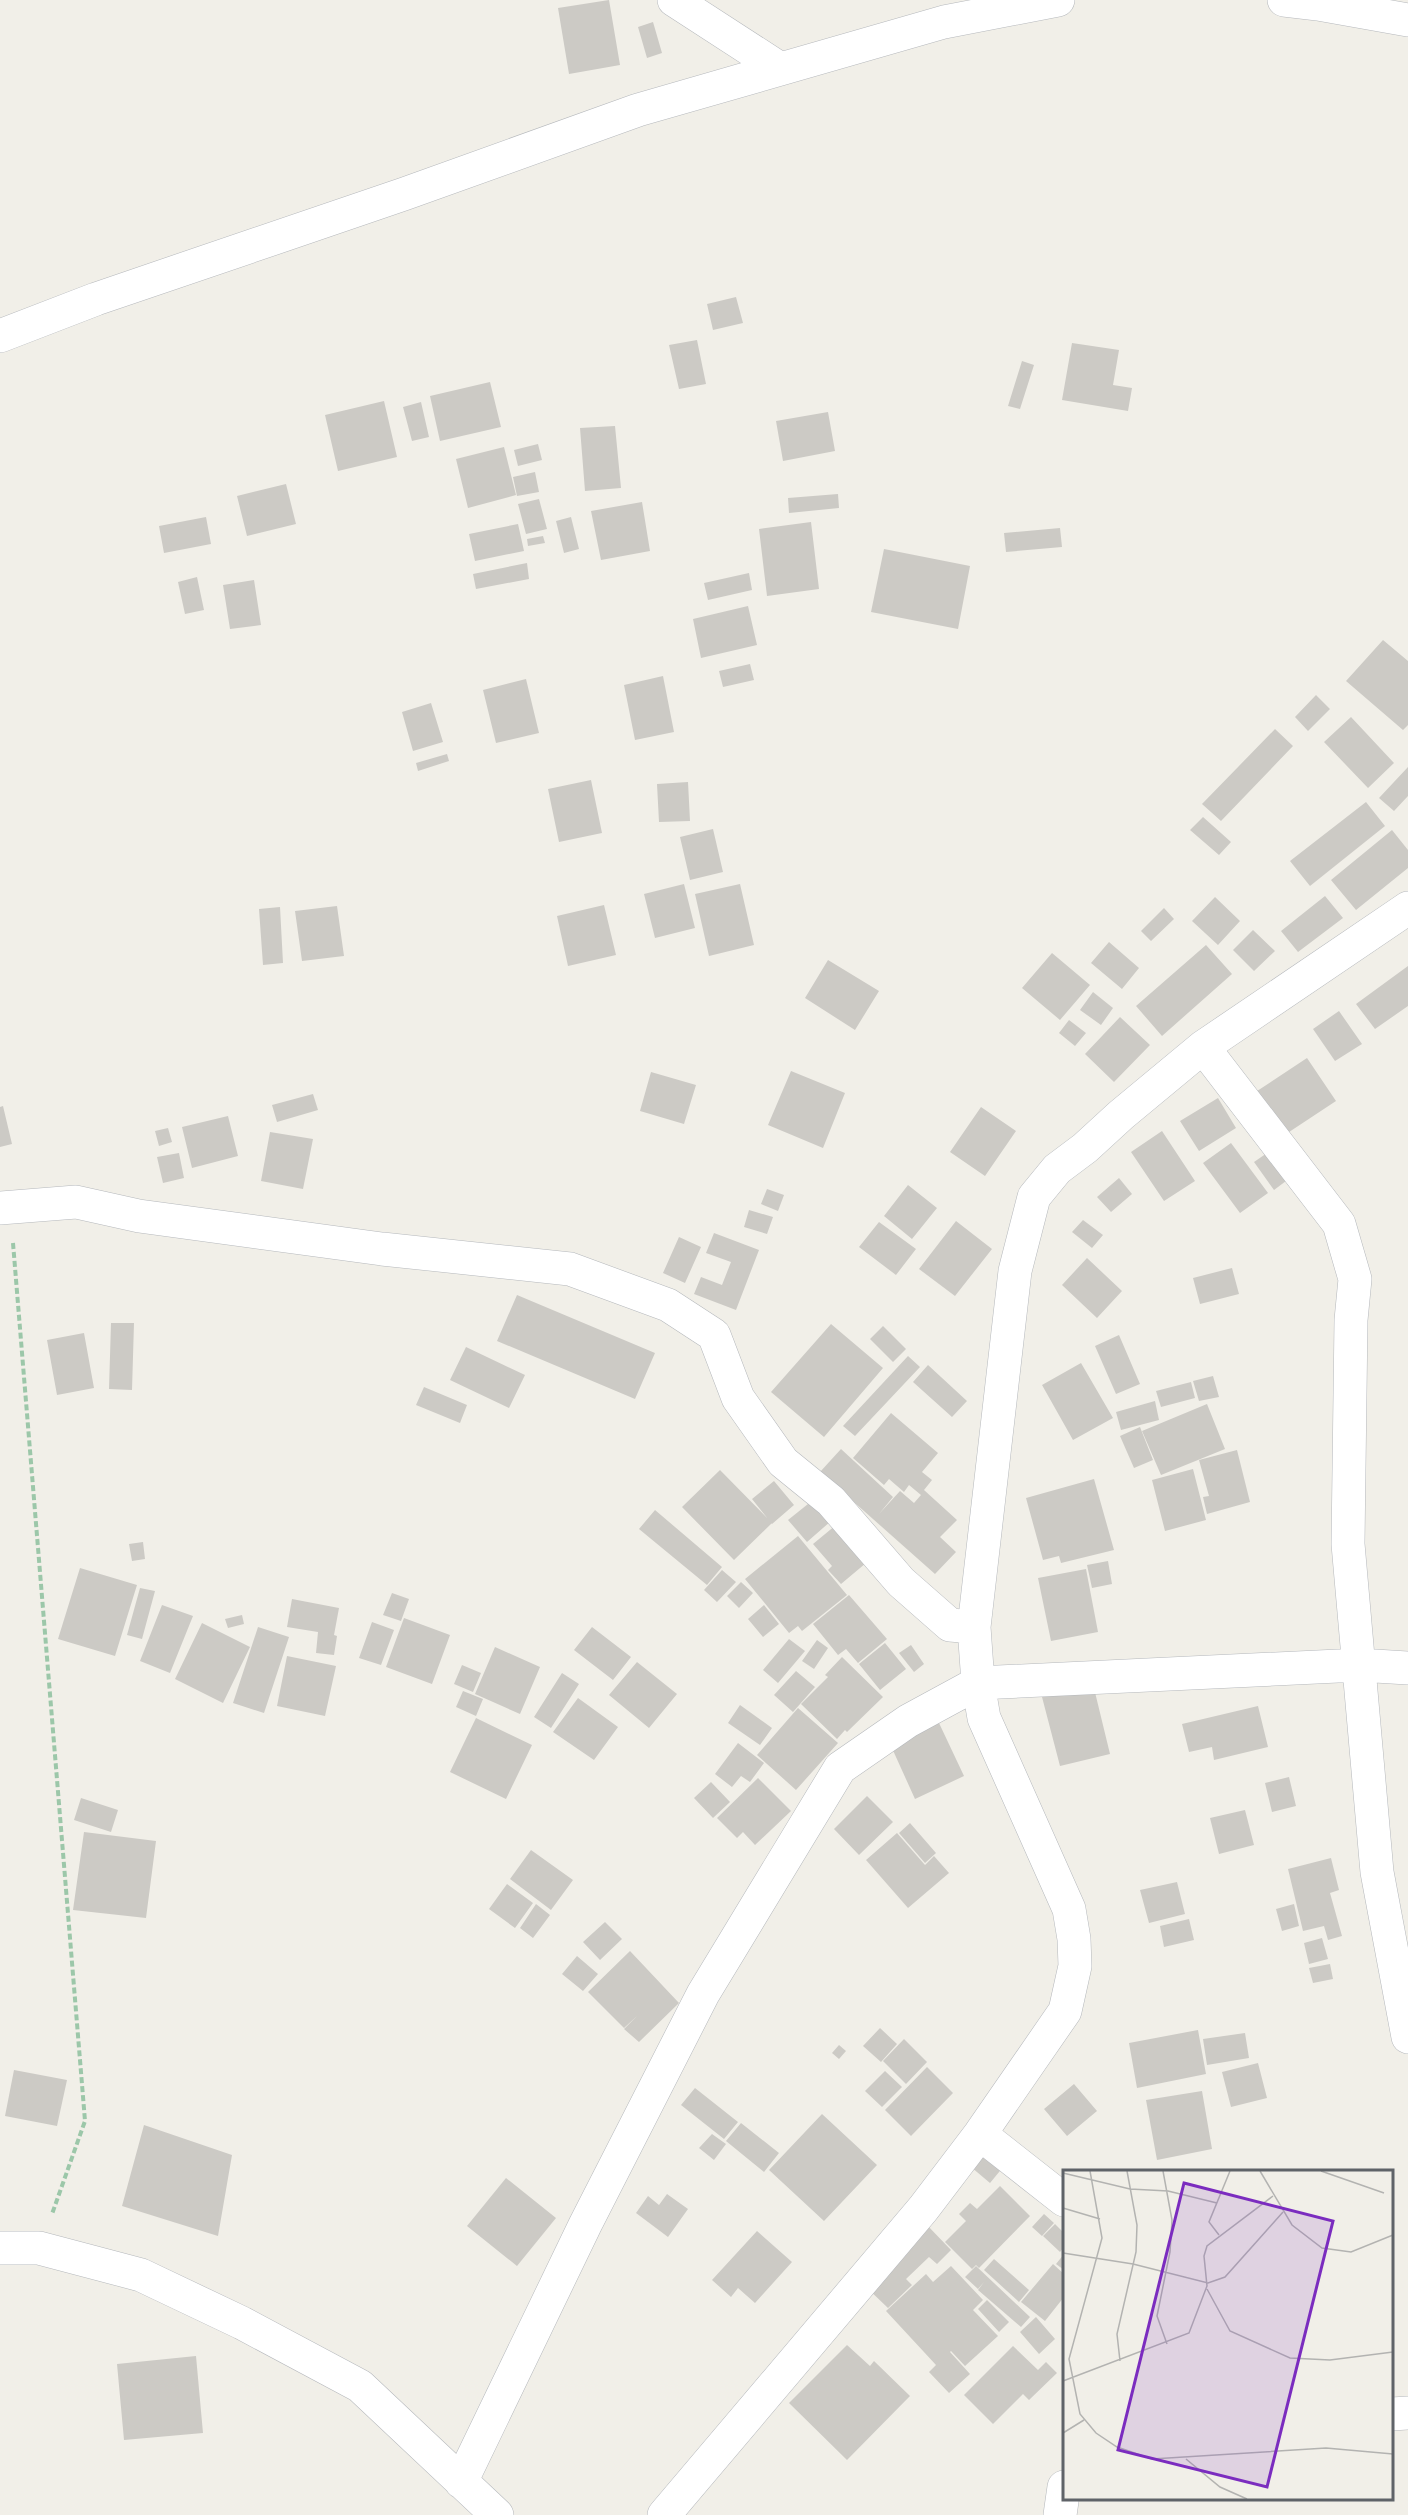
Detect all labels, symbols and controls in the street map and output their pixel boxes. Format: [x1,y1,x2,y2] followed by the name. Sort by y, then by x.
[1063,2170,1393,2500] inset map

